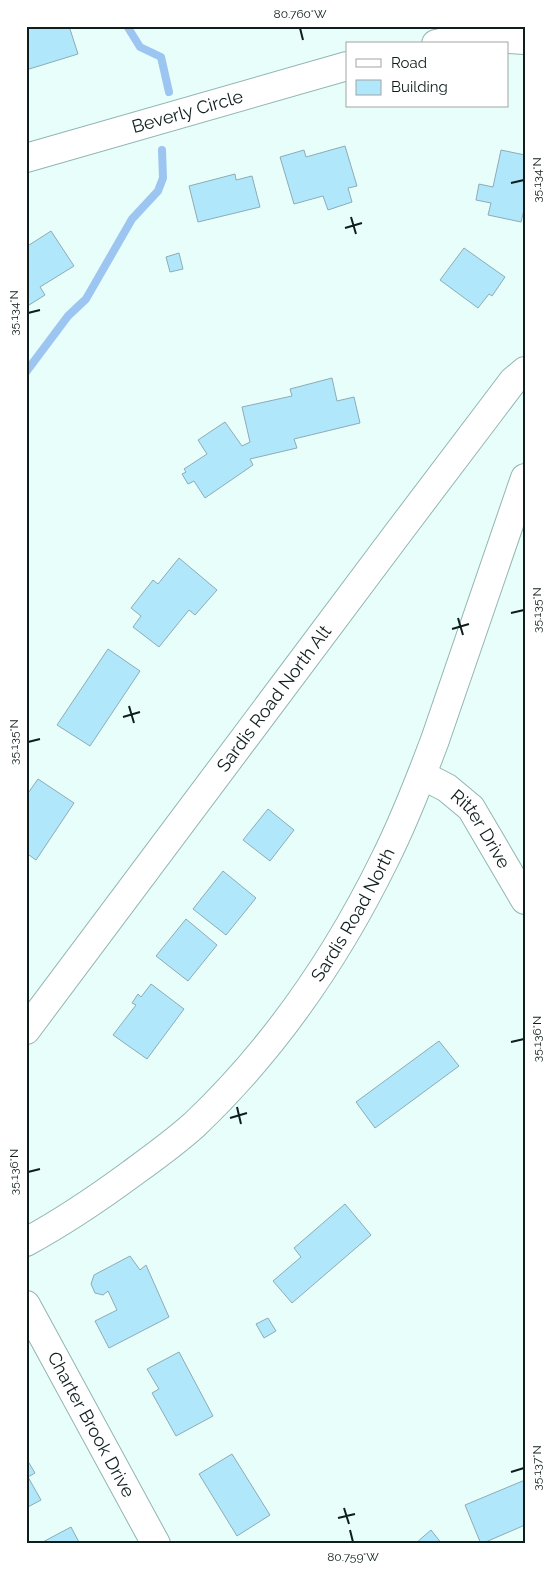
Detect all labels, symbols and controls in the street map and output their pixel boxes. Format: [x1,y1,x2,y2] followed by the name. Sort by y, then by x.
[274,7,327,21] text: 80.760°W
[346,42,508,108] legend
[391,54,427,72] text: Road
[391,78,448,96] text: Building
[129,85,246,137] street label: Beverly Circle
[530,157,544,203] text: 35.134°N
[7,290,21,336] text: 35.134°N
[530,587,544,633] text: 35.135°N
[212,621,335,776] street label: Sardis Road North Alt
[7,719,21,765] text: 35.135°N
[447,785,515,872] street label: Ritter Drive
[306,844,399,985] street label: Sardis Road North
[530,1016,544,1062] text: 35.136°N
[7,1149,21,1195] text: 35.136°N
[43,1348,140,1501] street label: Charter Brook Drive
[530,1445,544,1491] text: 35.137°N
[327,1550,379,1564] text: 80.759°W

